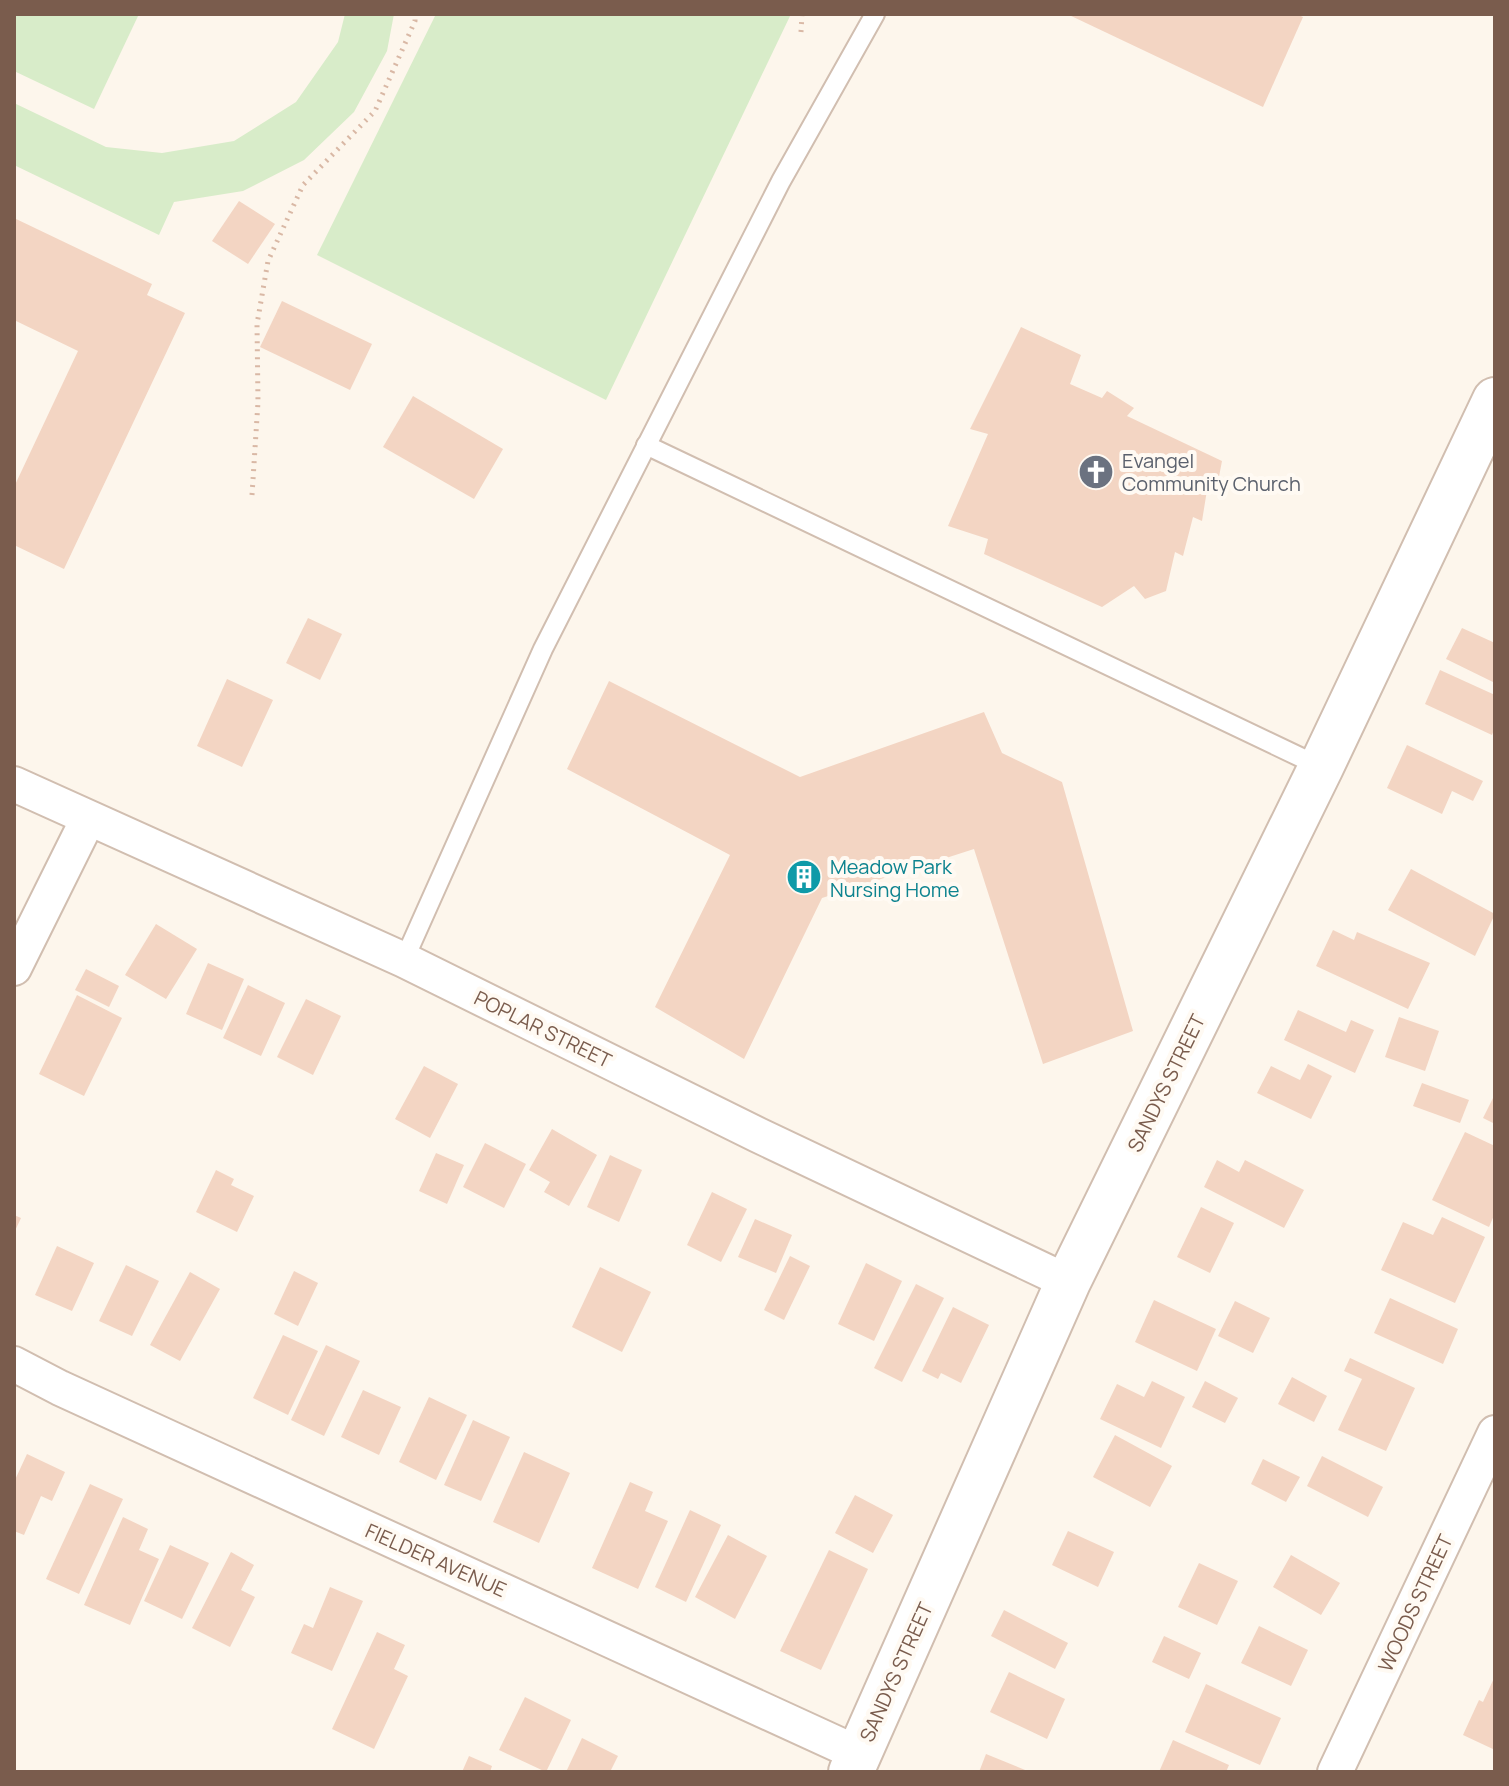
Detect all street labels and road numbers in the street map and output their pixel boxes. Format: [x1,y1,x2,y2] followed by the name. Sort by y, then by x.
[470,984,616,1074] street label: POPLAR STREET
[1121,1010,1211,1156] street label: SANDYS STREET
[361,1517,511,1603] street label: FIELDER AVENUE
[1371,1530,1459,1676] street label: WOODS STREET
[853,1598,939,1746] street label: SANDYS STREET

